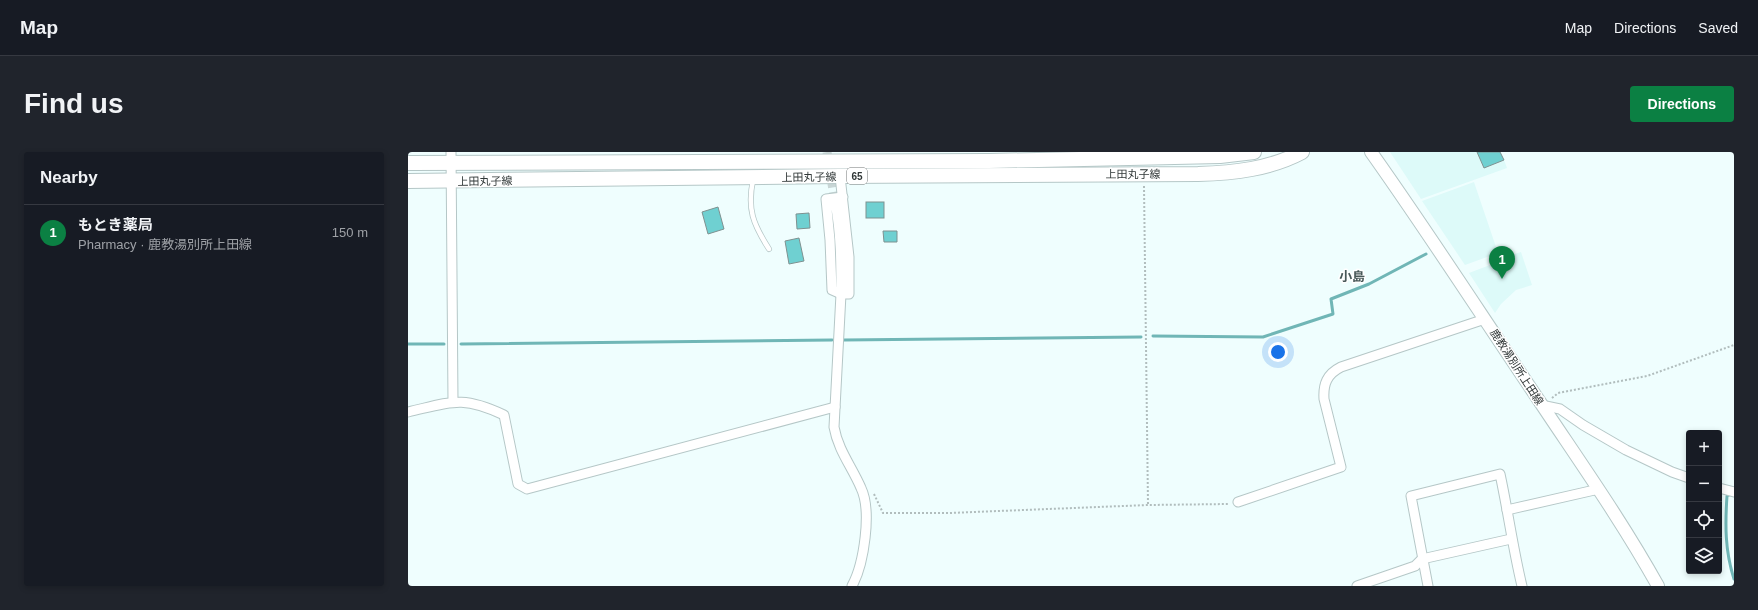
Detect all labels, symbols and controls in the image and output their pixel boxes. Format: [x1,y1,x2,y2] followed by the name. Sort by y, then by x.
[20,17,58,38] text: Map
[1565,20,1592,36] text: Map
[1614,20,1676,36] text: Directions
[1698,20,1738,36] text: Saved
[1630,86,1734,122] button: Directions
[24,88,124,119] text: Find us
[40,168,98,187] text: Nearby
[847,168,867,184] road number: 65
[1106,168,1161,180] street label: 上田丸子線
[781,171,837,183] street label: 上田丸子線
[457,175,513,187] street label: 上田丸子線
[78,216,153,233] text: もとき薬局
[49,225,57,240] text: 1
[332,225,368,240] text: 150 m
[78,237,252,252] text: Pharmacy · 鹿教湯別所上田線
[1489,246,1515,279] pin: 1
[1339,269,1365,284] district label: 小島
[1488,327,1546,407] street label: 鹿教湯別所上田線
[1268,342,1288,362] your location
[1686,430,1722,574] map controls
[1686,430,1722,466] button: +
[1686,466,1722,502] button: −
[1686,502,1722,538] button: locate
[1686,538,1722,574] button: layers

